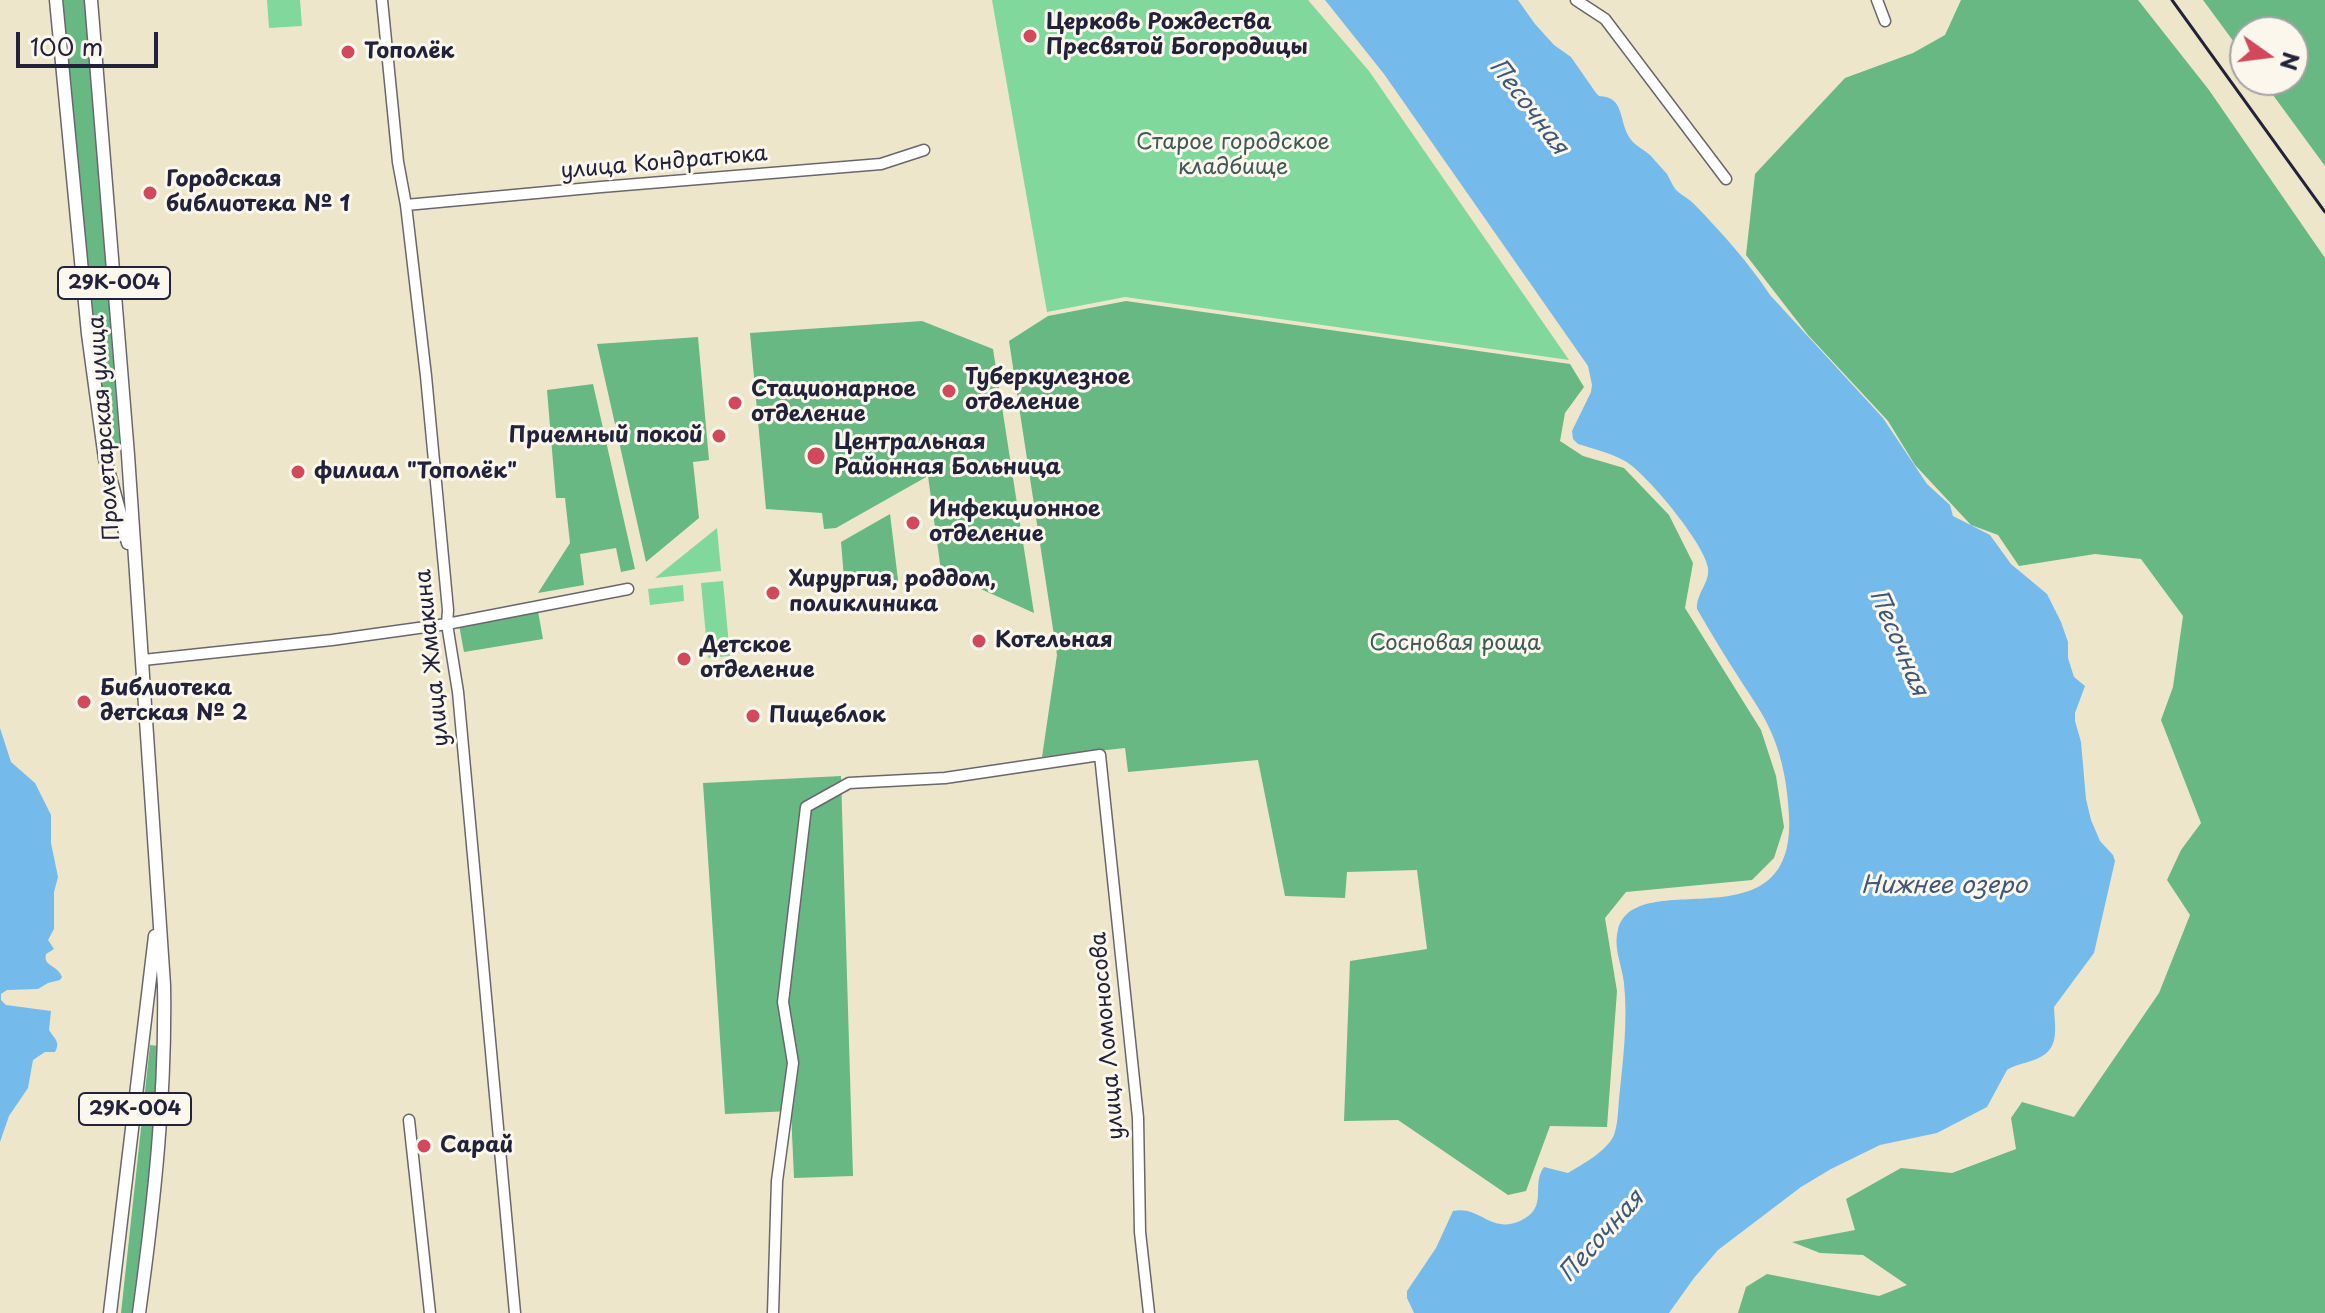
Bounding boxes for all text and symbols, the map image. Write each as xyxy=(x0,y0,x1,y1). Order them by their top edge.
place label: Церковь Рождества Пресвятой Богородицы xyxy=(1046,10,1308,62)
scale bar xyxy=(20,16,162,66)
north arrow xyxy=(2229,16,2309,96)
marker: Церковь Рождества Пресвятой Богородицы xyxy=(1021,27,1039,45)
text: 100 m xyxy=(30,28,103,64)
place label: Тополёк xyxy=(364,39,454,65)
marker: Тополёк xyxy=(339,43,357,61)
text: N xyxy=(2273,49,2309,74)
water label: Песочная xyxy=(1483,53,1573,161)
park label: Старое городское кладбище xyxy=(1136,130,1330,182)
street label: улица Кондратюка xyxy=(560,141,768,185)
place label: Городская библиотека № 1 xyxy=(166,167,350,218)
marker: Городская библиотека № 1 xyxy=(141,184,159,202)
road number: 29К-004 xyxy=(58,267,170,299)
street label: Пролетарская улица xyxy=(84,314,126,542)
place label: Туберкулезное отделение xyxy=(965,365,1130,416)
place label: Стационарное отделение xyxy=(751,377,916,428)
marker: Туберкулезное отделение xyxy=(940,382,958,400)
marker: Стационарное отделение xyxy=(726,394,744,412)
place label: Приемный покой xyxy=(509,423,703,449)
marker: Приемный покой xyxy=(710,427,728,445)
place label: Центральная Районная Больница xyxy=(834,430,1061,482)
marker: Центральная Районная Больница xyxy=(805,445,827,467)
place label: филиал "Тополёк" xyxy=(314,459,517,485)
marker: филиал "Тополёк" xyxy=(289,463,307,481)
place label: Инфекционное отделение xyxy=(929,497,1100,548)
marker: Инфекционное отделение xyxy=(904,514,922,532)
place label: Хирургия, роддом, поликлиника xyxy=(789,567,996,618)
street label: улица Жмакина xyxy=(411,568,455,748)
marker: Хирургия, роддом, поликлиника xyxy=(764,584,782,602)
water label: Песочная xyxy=(1863,585,1933,701)
place label: Котельная xyxy=(995,628,1113,654)
park label: Сосновая роща xyxy=(1369,631,1541,657)
marker: Котельная xyxy=(970,632,988,650)
place label: Детское отделение xyxy=(700,633,815,684)
marker: Детское отделение xyxy=(675,650,693,668)
place label: Библиотека детская № 2 xyxy=(100,676,247,728)
marker: Библиотека детская № 2 xyxy=(75,693,93,711)
place label: Пищеблок xyxy=(769,703,886,729)
marker: Пищеблок xyxy=(744,707,762,725)
water label: Нижнее озеро xyxy=(1861,872,2027,900)
street label: улица Ломоносова xyxy=(1086,931,1130,1141)
road number: 29К-004 xyxy=(79,1093,191,1125)
place label: Сарай xyxy=(440,1133,513,1159)
marker: Сарай xyxy=(415,1137,433,1155)
water label: Песочная xyxy=(1554,1185,1650,1289)

